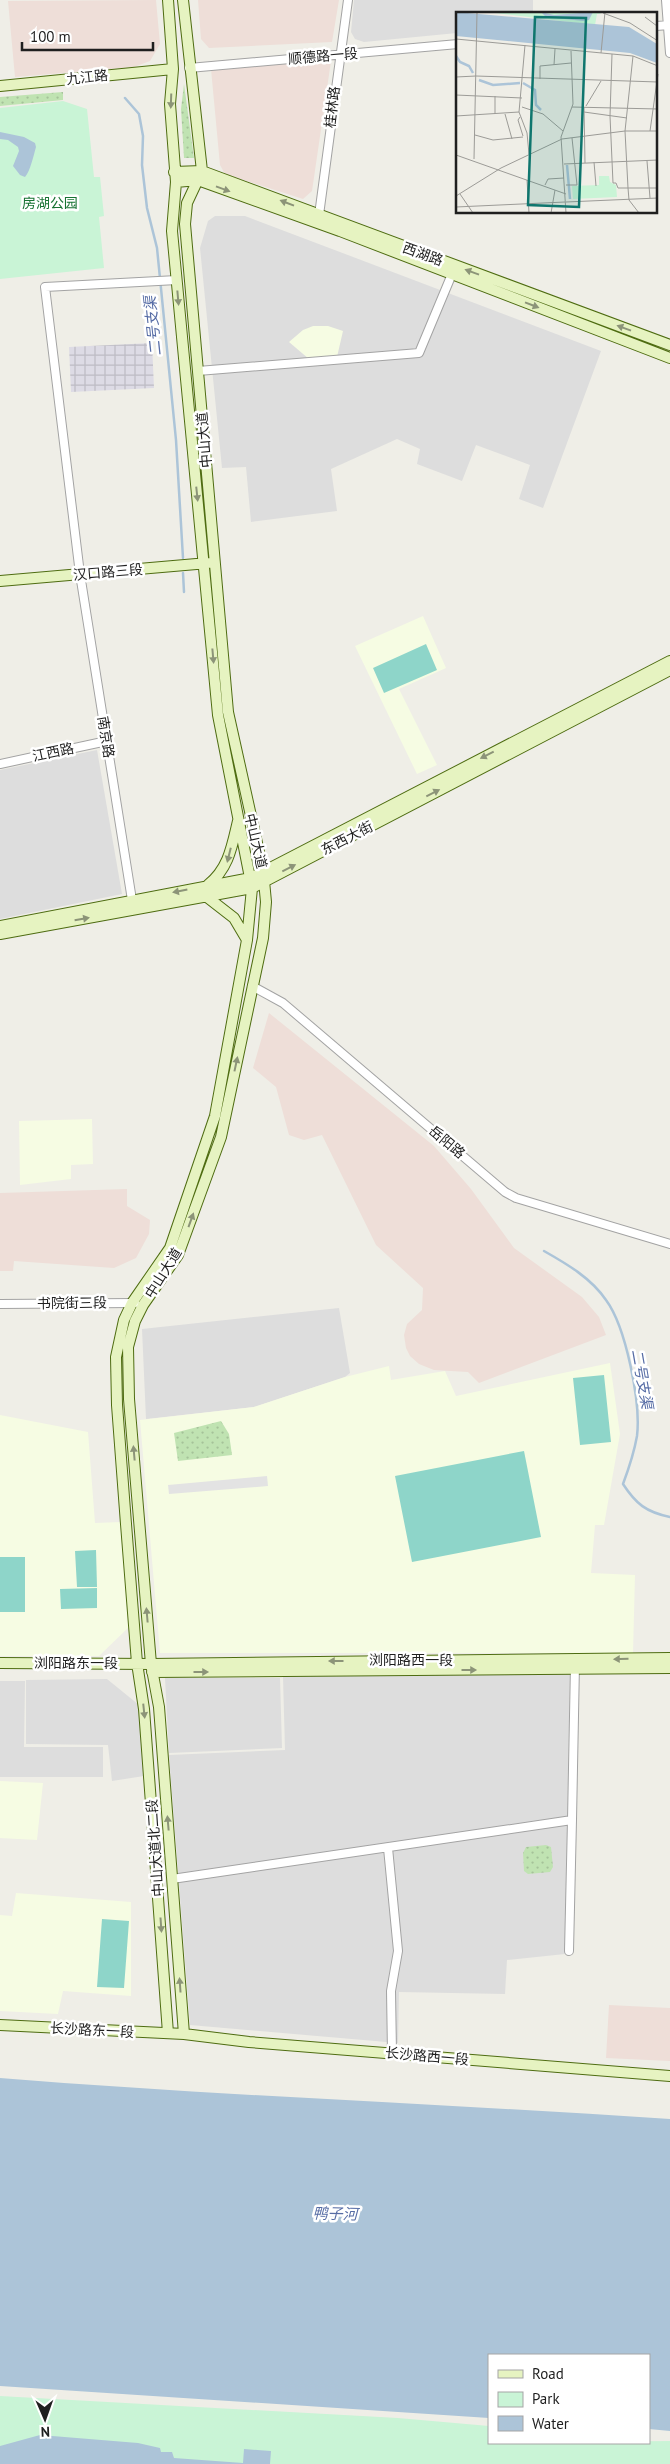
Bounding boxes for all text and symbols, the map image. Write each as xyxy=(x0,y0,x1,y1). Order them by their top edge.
inset map xyxy=(456,12,658,214)
scale bar xyxy=(22,20,154,52)
text: 100 m xyxy=(30,27,71,46)
street label: 顺德路一段 xyxy=(287,44,359,68)
street label: 九江路 xyxy=(65,66,109,88)
street label: 桂林路 xyxy=(321,85,343,129)
one-way arrow xyxy=(166,93,174,109)
one-way arrow xyxy=(215,186,230,193)
park label: 房湖公园 xyxy=(22,194,78,212)
one-way arrow xyxy=(279,199,294,207)
street label: 西湖路 xyxy=(400,238,446,270)
one-way arrow xyxy=(464,268,479,276)
one-way arrow xyxy=(174,290,182,306)
water label: 二号支渠 xyxy=(140,293,165,357)
one-way arrow xyxy=(525,302,540,309)
one-way arrow xyxy=(616,324,631,332)
street label: 中山大道 xyxy=(193,411,215,469)
one-way arrow xyxy=(193,487,201,503)
street label: 汉口路三段 xyxy=(72,560,144,584)
one-way arrow xyxy=(209,648,217,664)
street label: 南京路 xyxy=(94,715,118,759)
street label: 江西路 xyxy=(31,739,75,765)
one-way arrow xyxy=(479,751,494,759)
one-way arrow xyxy=(426,789,441,797)
street label: 中山大道 xyxy=(241,812,271,870)
street label: 东西大街 xyxy=(318,817,376,859)
one-way arrow xyxy=(225,848,233,863)
one-way arrow xyxy=(282,864,296,872)
one-way arrow xyxy=(172,888,188,896)
one-way arrow xyxy=(75,915,91,923)
one-way arrow xyxy=(233,1056,241,1072)
street label: 岳阳路 xyxy=(425,1122,469,1162)
one-way arrow xyxy=(188,1212,195,1227)
street label: 中山大道 xyxy=(141,1244,185,1302)
street label: 书院街三段 xyxy=(37,1293,107,1313)
water label: 二号支渠 xyxy=(628,1348,657,1412)
one-way arrow xyxy=(130,1445,138,1461)
one-way arrow xyxy=(143,1607,151,1623)
street label: 浏阳路西一段 xyxy=(369,1651,453,1669)
street label: 浏阳路东一段 xyxy=(34,1654,118,1672)
one-way arrow xyxy=(613,1655,629,1663)
one-way arrow xyxy=(328,1657,344,1665)
one-way arrow xyxy=(461,1666,477,1674)
one-way arrow xyxy=(193,1667,209,1675)
one-way arrow xyxy=(140,1703,148,1719)
street label: 中山大道北二段 xyxy=(143,1798,167,1898)
one-way arrow xyxy=(163,1815,171,1831)
one-way arrow xyxy=(157,1918,165,1934)
one-way arrow xyxy=(176,1977,184,1993)
street label: 长沙路东一段 xyxy=(50,2019,134,2041)
street label: 长沙路西一段 xyxy=(384,2043,470,2069)
water label: 鸭子河 xyxy=(312,2204,361,2223)
legend xyxy=(488,2354,650,2444)
text: Road xyxy=(532,2364,564,2383)
text: Park xyxy=(532,2389,560,2408)
north arrow xyxy=(20,2394,70,2444)
text: Water xyxy=(532,2414,569,2433)
text: N xyxy=(41,2423,50,2441)

